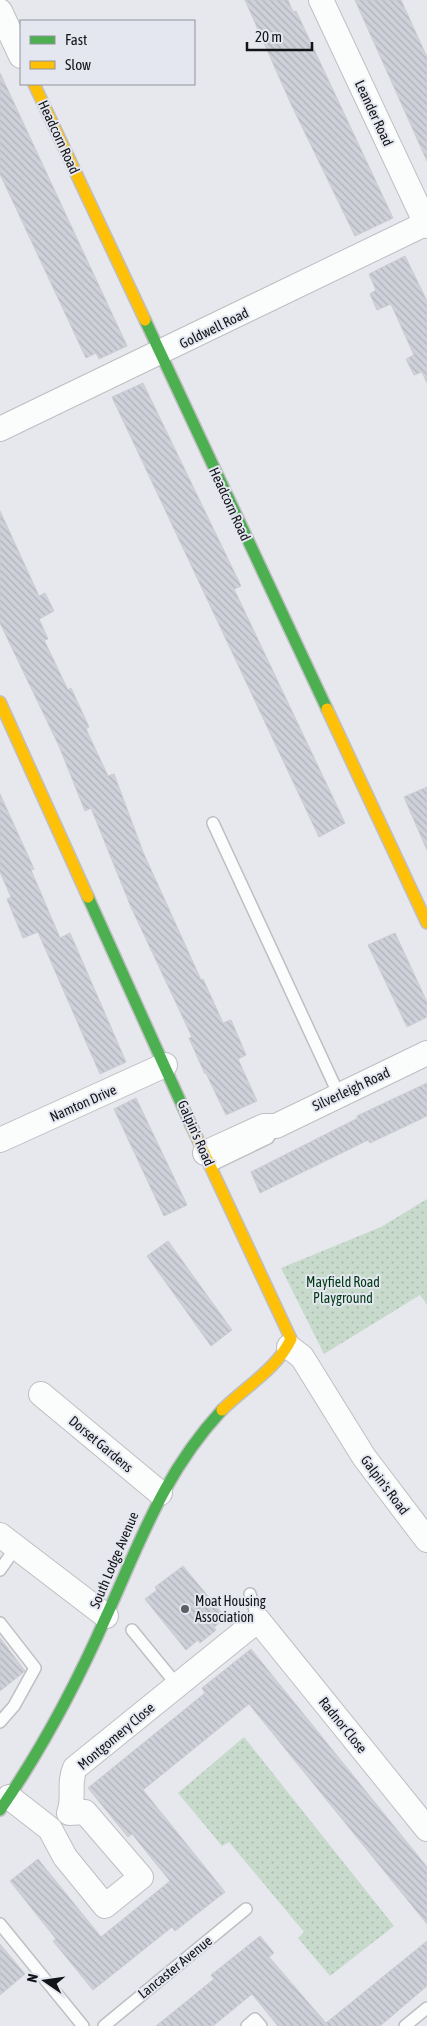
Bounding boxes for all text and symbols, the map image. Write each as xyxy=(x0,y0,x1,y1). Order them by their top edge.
legend xyxy=(20,20,195,85)
scale bar xyxy=(247,20,312,52)
text: 20 m xyxy=(255,28,282,45)
text: Fast xyxy=(65,31,87,48)
text: Slow xyxy=(65,56,91,73)
street label: Leander Road xyxy=(352,78,396,148)
street label: Headcorn Road xyxy=(35,98,83,176)
street label: Goldwell Road xyxy=(177,304,251,352)
street label: Headcorn Road xyxy=(206,465,254,543)
street label: Silverleigh Road xyxy=(310,1064,392,1114)
street label: Namton Drive xyxy=(47,1081,119,1125)
street label: Galpin's Road xyxy=(174,1098,218,1168)
park label: Mayfield Road Playground xyxy=(306,1274,380,1306)
street label: Dorset Gardens xyxy=(66,1413,136,1475)
street label: Galpin's Road xyxy=(358,1452,412,1518)
street label: South Lodge Avenue xyxy=(86,1509,142,1611)
place label: Moat Housing Association xyxy=(195,1593,266,1625)
marker: Moat Housing Association xyxy=(179,1603,191,1615)
street label: Radnor Close xyxy=(316,1694,370,1756)
street label: Montgomery Close xyxy=(74,1699,158,1773)
street label: Lancaster Avenue xyxy=(135,1932,215,2002)
north arrow xyxy=(20,1956,70,2006)
text: N xyxy=(24,1972,41,1984)

